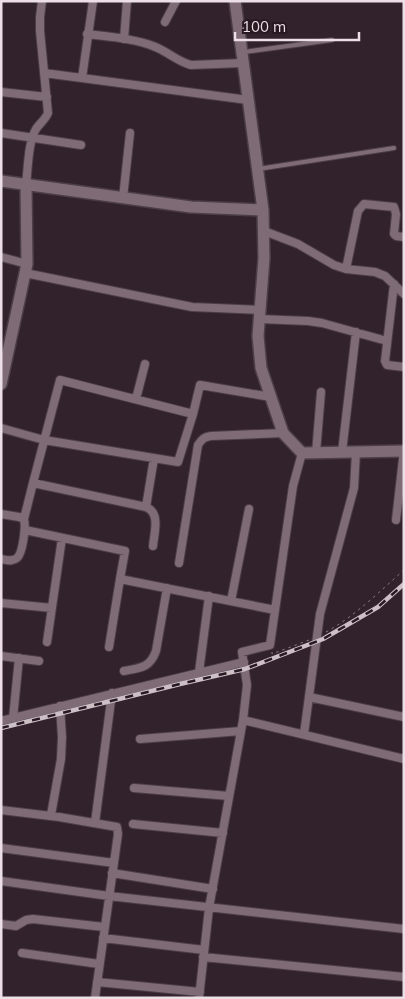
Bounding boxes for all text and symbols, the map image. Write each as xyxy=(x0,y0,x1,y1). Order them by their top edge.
scale bar xyxy=(235,10,359,42)
text: 100 m xyxy=(242,17,286,36)

